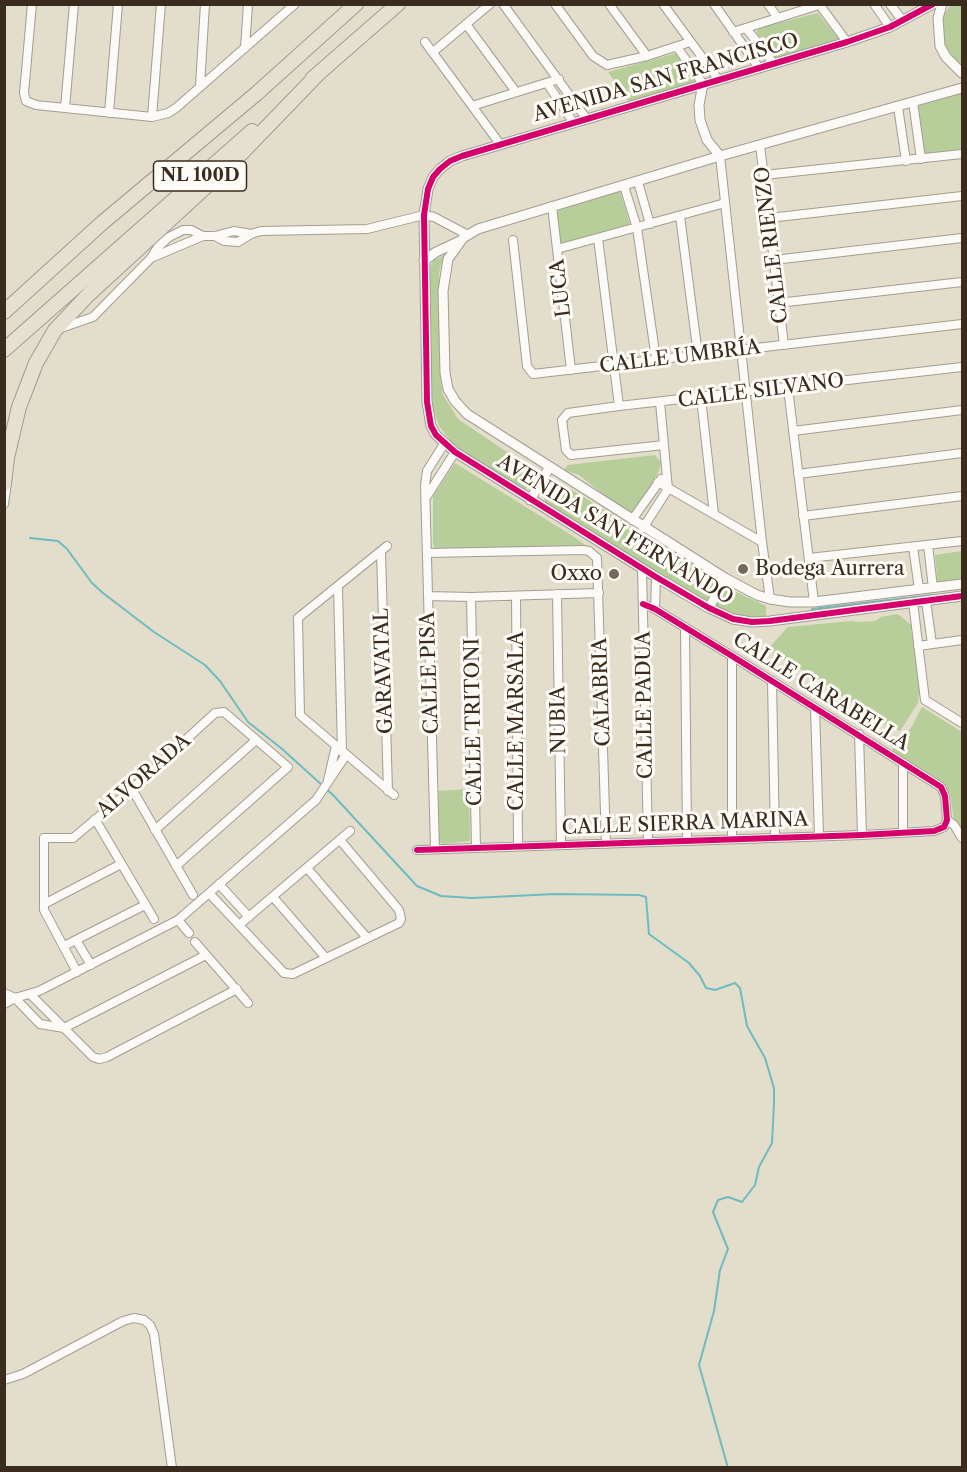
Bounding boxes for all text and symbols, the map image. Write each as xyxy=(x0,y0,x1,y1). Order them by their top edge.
street label: AVENIDA SAN FRANCISCO xyxy=(530,29,802,127)
road number: NL 100D xyxy=(154,161,246,191)
street label: CALLE RIENZO xyxy=(750,165,794,325)
street label: LUCA xyxy=(546,258,576,318)
street label: CALLE UMBRÍA xyxy=(598,335,762,379)
street label: CALLE SILVANO xyxy=(677,369,845,413)
street label: AVENIDA SAN FERNANDO xyxy=(492,450,738,610)
place label: Bodega Aurrera xyxy=(755,557,904,581)
place label: Oxxo xyxy=(550,562,602,586)
marker: Bodega Aurrera xyxy=(736,562,750,576)
marker: Oxxo xyxy=(607,567,621,581)
street label: GARAVATAL xyxy=(370,608,398,734)
street label: CALLE PISA xyxy=(416,611,444,735)
street label: CALLE CARABELLA xyxy=(728,628,914,756)
street label: CALLE MARSALA xyxy=(505,631,529,811)
street label: CALLE PADUA xyxy=(632,631,658,779)
street label: CALABRIA xyxy=(588,637,616,747)
street label: CALLE TRITONI xyxy=(461,638,487,806)
street label: NUBIA xyxy=(546,686,572,754)
street label: ALVORADA xyxy=(92,729,196,823)
street label: CALLE SIERRA MARINA xyxy=(561,808,809,840)

